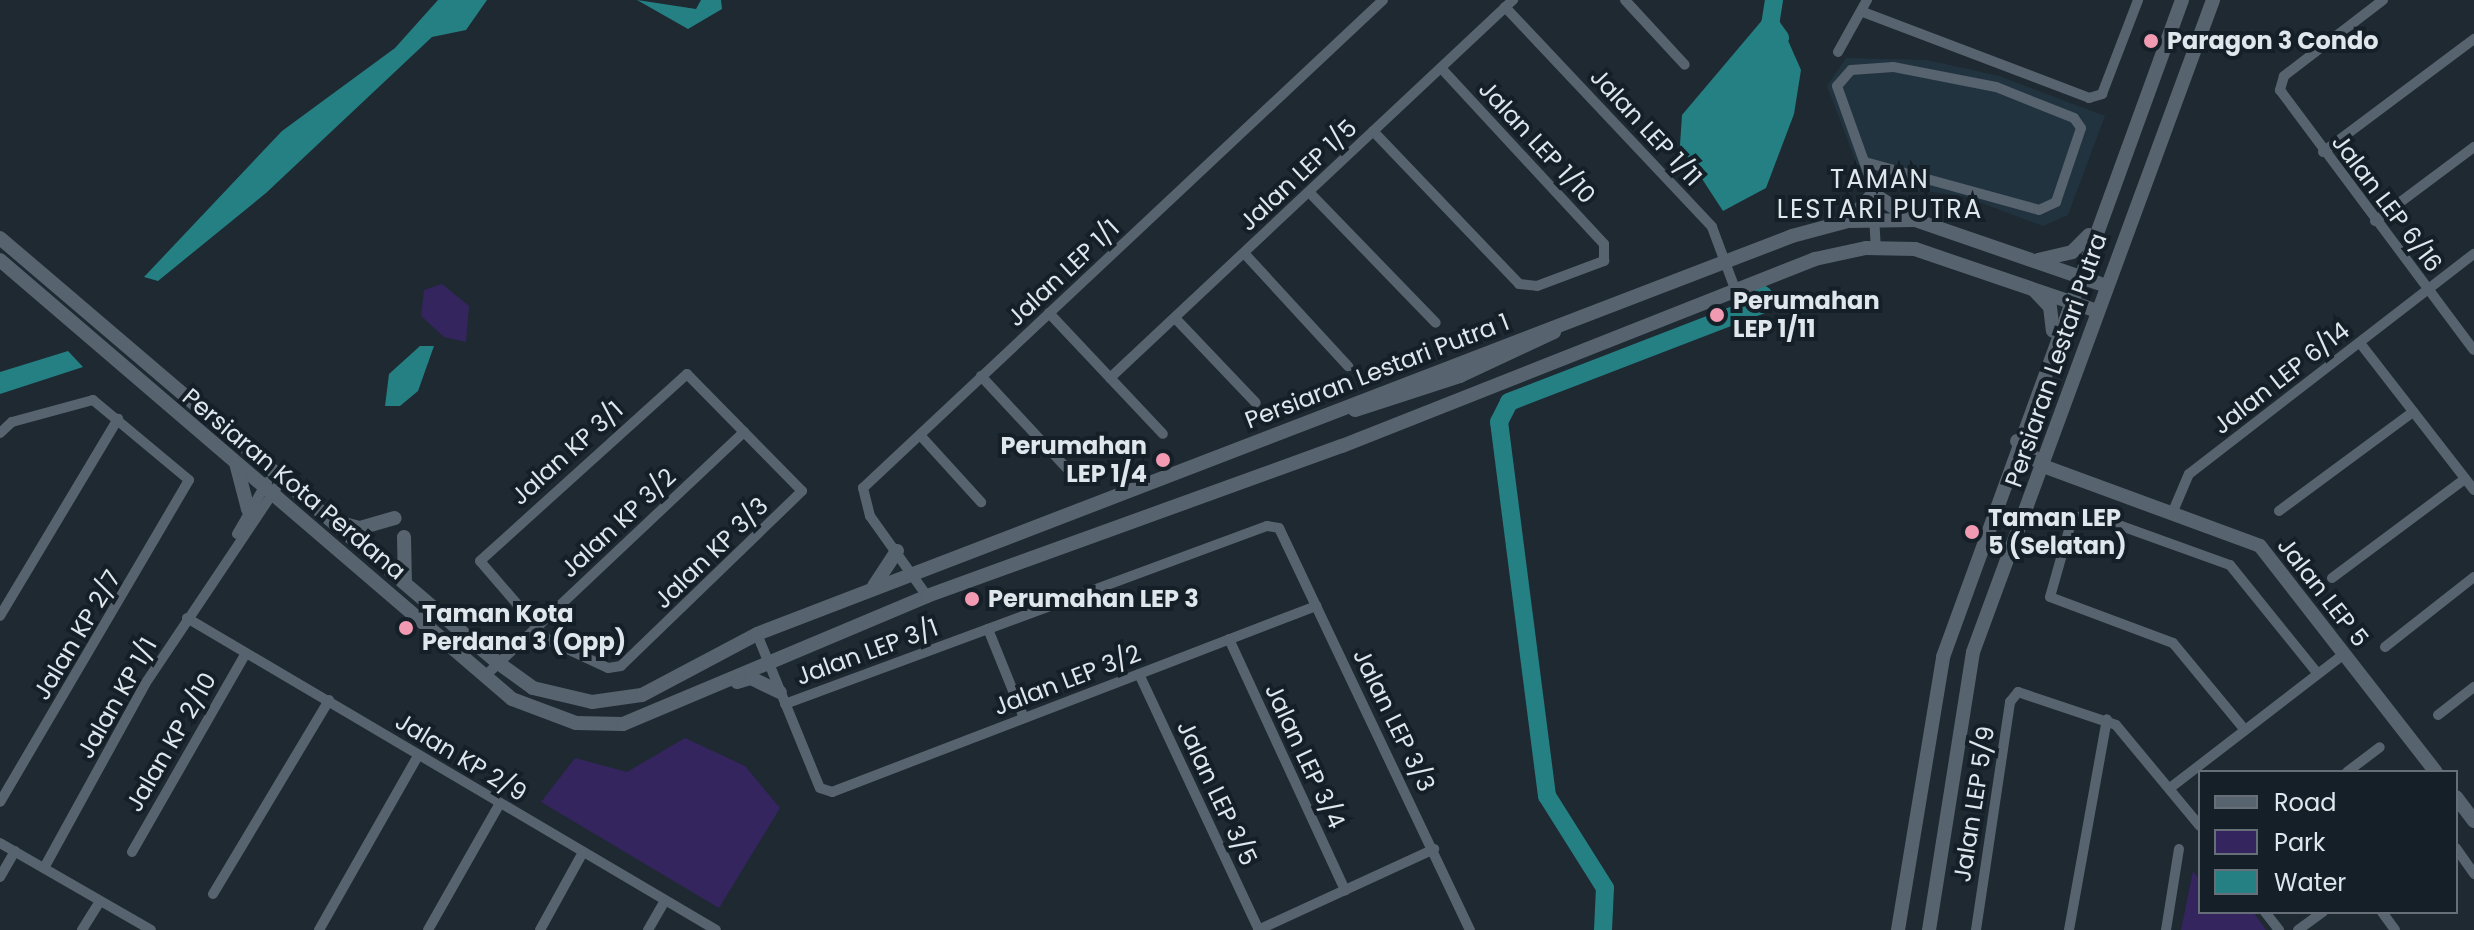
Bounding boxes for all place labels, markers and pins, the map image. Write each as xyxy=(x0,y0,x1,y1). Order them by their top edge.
place label: Paragon 3 Condo xyxy=(2167,27,2379,55)
marker: Paragon 3 Condo xyxy=(2142,32,2160,50)
place label: Perumahan LEP 1/11 xyxy=(1733,287,1880,343)
marker: Perumahan LEP 1/11 xyxy=(1708,306,1726,324)
place label: Perumahan LEP 1/4 xyxy=(1000,432,1147,488)
marker: Perumahan LEP 1/4 xyxy=(1154,451,1172,469)
place label: Taman LEP 5 (Selatan) xyxy=(1988,504,2127,560)
marker: Taman LEP 5 (Selatan) xyxy=(1963,523,1981,541)
place label: Perumahan LEP 3 xyxy=(988,585,1199,613)
marker: Perumahan LEP 3 xyxy=(963,590,981,608)
place label: Taman Kota Perdana 3 (Opp) xyxy=(422,600,626,656)
marker: Taman Kota Perdana 3 (Opp) xyxy=(397,619,415,637)

